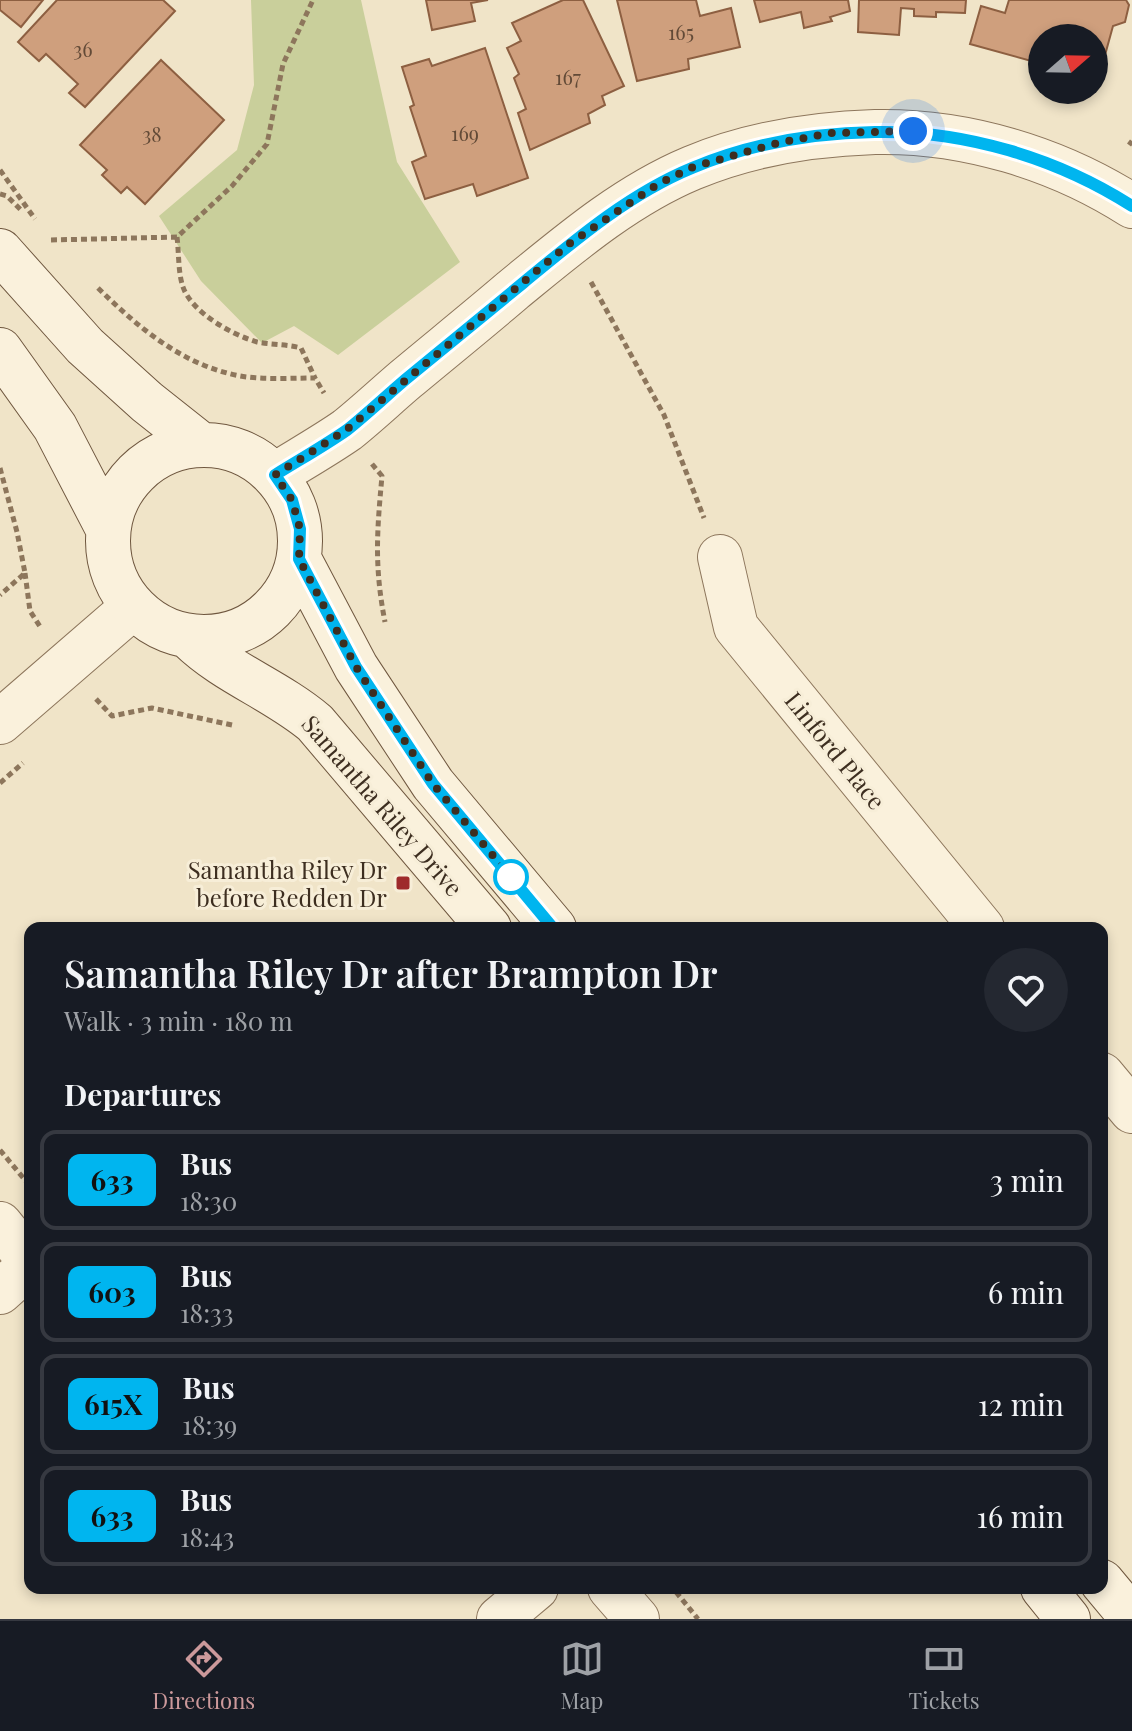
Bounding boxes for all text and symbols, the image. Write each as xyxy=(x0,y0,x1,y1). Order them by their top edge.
house number: 165 xyxy=(668,18,694,45)
north arrow xyxy=(1028,24,1108,104)
map controls xyxy=(1028,24,1108,104)
house number: 36 xyxy=(73,35,93,62)
house number: 167 xyxy=(555,63,581,90)
your location xyxy=(893,111,933,151)
house number: 169 xyxy=(451,119,479,146)
house number: 38 xyxy=(142,120,162,147)
street label: Linford Place xyxy=(779,684,893,816)
street label: Samantha Riley Drive xyxy=(295,708,471,902)
place label: Samantha Riley Dr before Redden Dr xyxy=(188,853,387,913)
unlabelled marker xyxy=(494,860,528,894)
marker: Samantha Riley Dr before Redden Dr xyxy=(394,874,412,892)
text: Samantha Riley Dr after Brampton Dr xyxy=(64,947,718,998)
button: heart xyxy=(984,948,1068,1032)
text: Walk · 3 min · 180 m xyxy=(64,1003,293,1038)
text: Departures xyxy=(64,1074,221,1114)
text: Bus xyxy=(180,1143,232,1183)
text: 3 min xyxy=(990,1160,1064,1200)
text: 633 xyxy=(90,1161,134,1198)
text: 18:30 xyxy=(180,1183,237,1218)
text: Bus xyxy=(180,1255,232,1295)
text: 6 min xyxy=(988,1272,1064,1312)
text: 603 xyxy=(88,1273,136,1310)
text: 18:33 xyxy=(180,1295,234,1330)
text: Bus xyxy=(182,1367,235,1407)
text: 12 min xyxy=(978,1384,1064,1424)
text: 615X xyxy=(84,1385,142,1422)
text: 18:39 xyxy=(182,1407,237,1442)
text: Bus xyxy=(180,1479,232,1519)
text: 16 min xyxy=(977,1496,1064,1536)
text: 633 xyxy=(90,1497,134,1534)
text: 18:43 xyxy=(180,1519,234,1554)
tab: Directions xyxy=(152,1637,255,1715)
tab: Map xyxy=(560,1637,604,1715)
tab: Tickets xyxy=(909,1637,980,1715)

